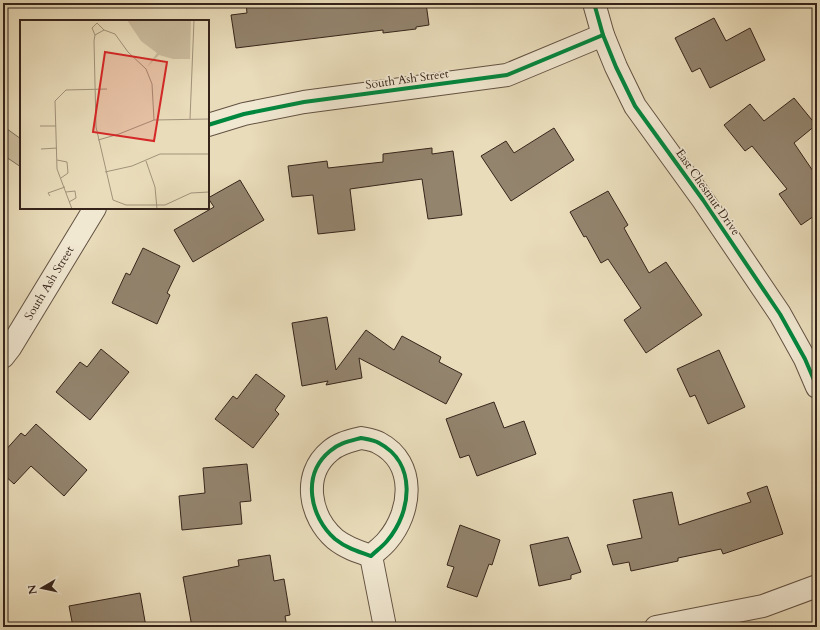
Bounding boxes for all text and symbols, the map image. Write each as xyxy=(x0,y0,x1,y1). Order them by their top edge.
inset map xyxy=(20,20,209,209)
street label: South Ash Street xyxy=(364,65,450,93)
street label: East Chestnut Drive xyxy=(672,146,744,238)
street label: South Ash Street xyxy=(21,243,78,323)
north arrow xyxy=(22,568,62,608)
text: N xyxy=(24,583,41,595)

